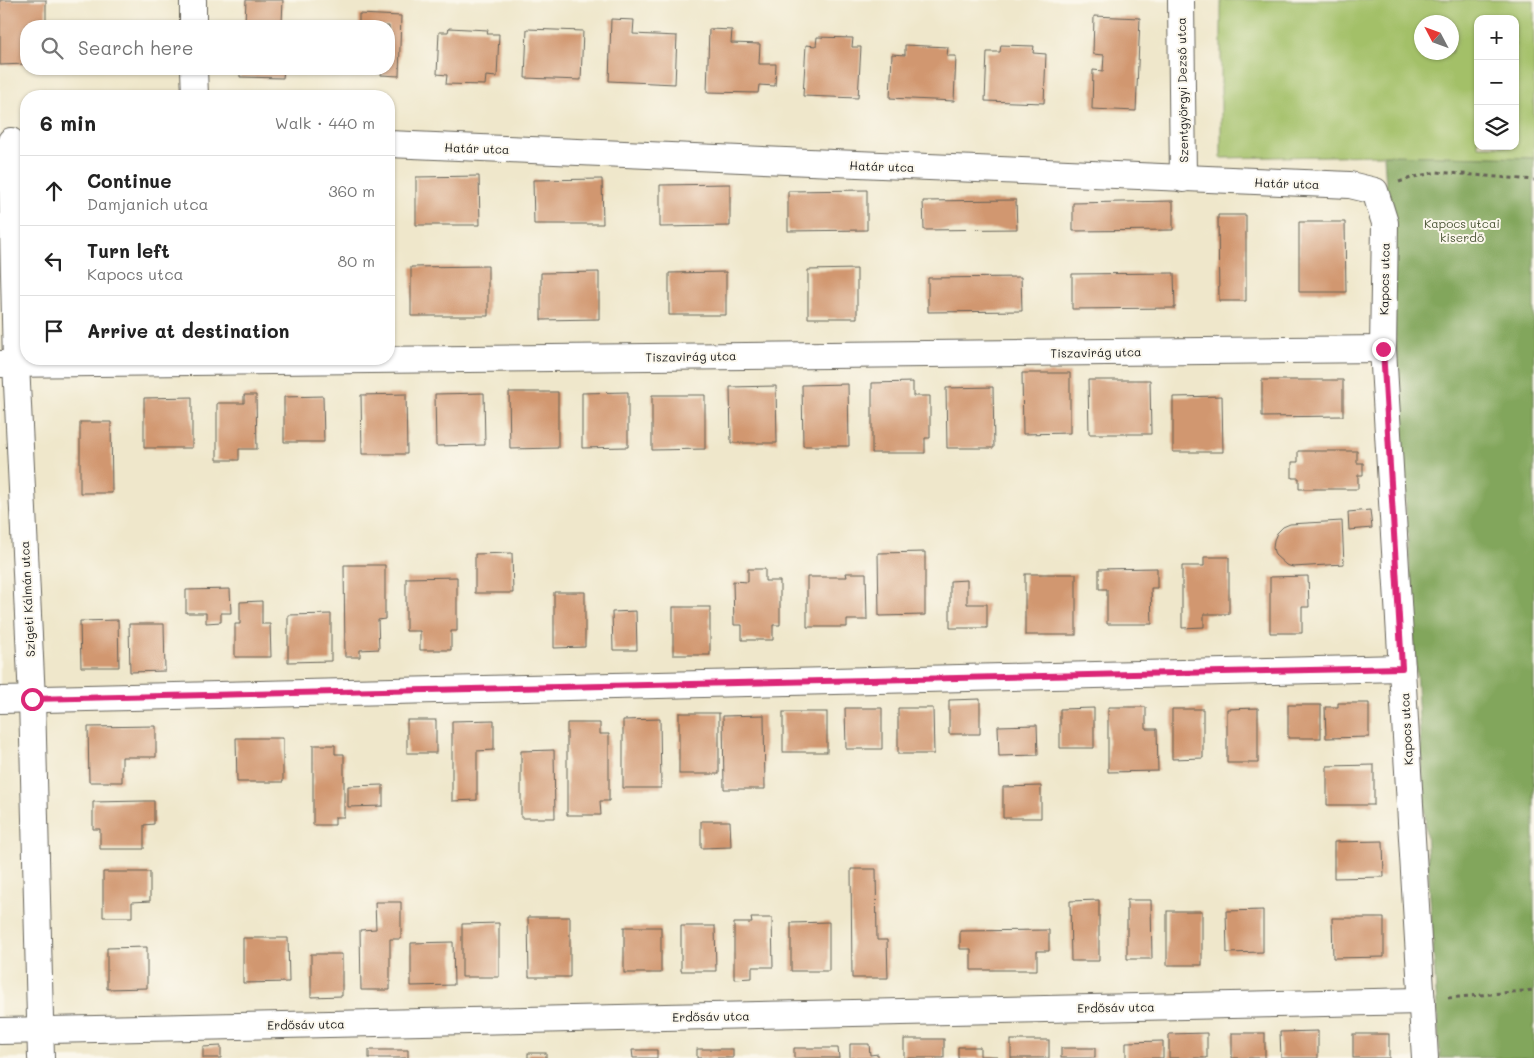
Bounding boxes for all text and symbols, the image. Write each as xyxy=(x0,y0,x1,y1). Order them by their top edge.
north arrow xyxy=(1414,15,1459,60)
map controls xyxy=(1474,15,1519,150)
button: + xyxy=(1474,15,1519,60)
street label: Szentgyörgyi Dezső utca xyxy=(1173,17,1191,163)
search box xyxy=(20,20,395,75)
icon: search xyxy=(38,34,66,62)
text: Search here xyxy=(78,35,194,60)
button: − xyxy=(1474,60,1519,105)
button: layers xyxy=(1474,105,1519,150)
text: 6 min xyxy=(40,109,96,136)
text: Walk · 440 m xyxy=(275,112,375,133)
street label: Határ utca xyxy=(444,139,510,157)
street label: Határ utca xyxy=(849,157,915,175)
text: Continue xyxy=(87,168,172,193)
street label: Határ utca xyxy=(1254,174,1320,192)
icon: ahead xyxy=(40,177,68,205)
text: 360 m xyxy=(328,180,375,201)
text: Damjanich utca xyxy=(87,193,209,214)
park label: Kapocs utcai kiserdő xyxy=(1424,215,1500,245)
text: Turn left xyxy=(87,238,170,263)
street label: Kapocs utca xyxy=(1375,243,1393,315)
icon: left xyxy=(40,247,68,275)
text: 80 m xyxy=(338,250,375,271)
text: Kapocs utca xyxy=(87,263,184,284)
icon: arrive xyxy=(40,317,68,345)
text: Arrive at destination xyxy=(87,318,290,343)
route end xyxy=(1372,338,1395,361)
street label: Tiszavirág utca xyxy=(1050,343,1142,361)
street label: Tiszavirág utca xyxy=(645,347,737,365)
street label: Szigeti Kálmán utca xyxy=(16,541,38,657)
route start xyxy=(21,688,44,711)
street label: Kapocs utca xyxy=(1396,692,1416,766)
street label: Erdősáv utca xyxy=(1077,998,1155,1016)
street label: Erdősáv utca xyxy=(672,1007,750,1025)
street label: Erdősáv utca xyxy=(267,1015,345,1033)

